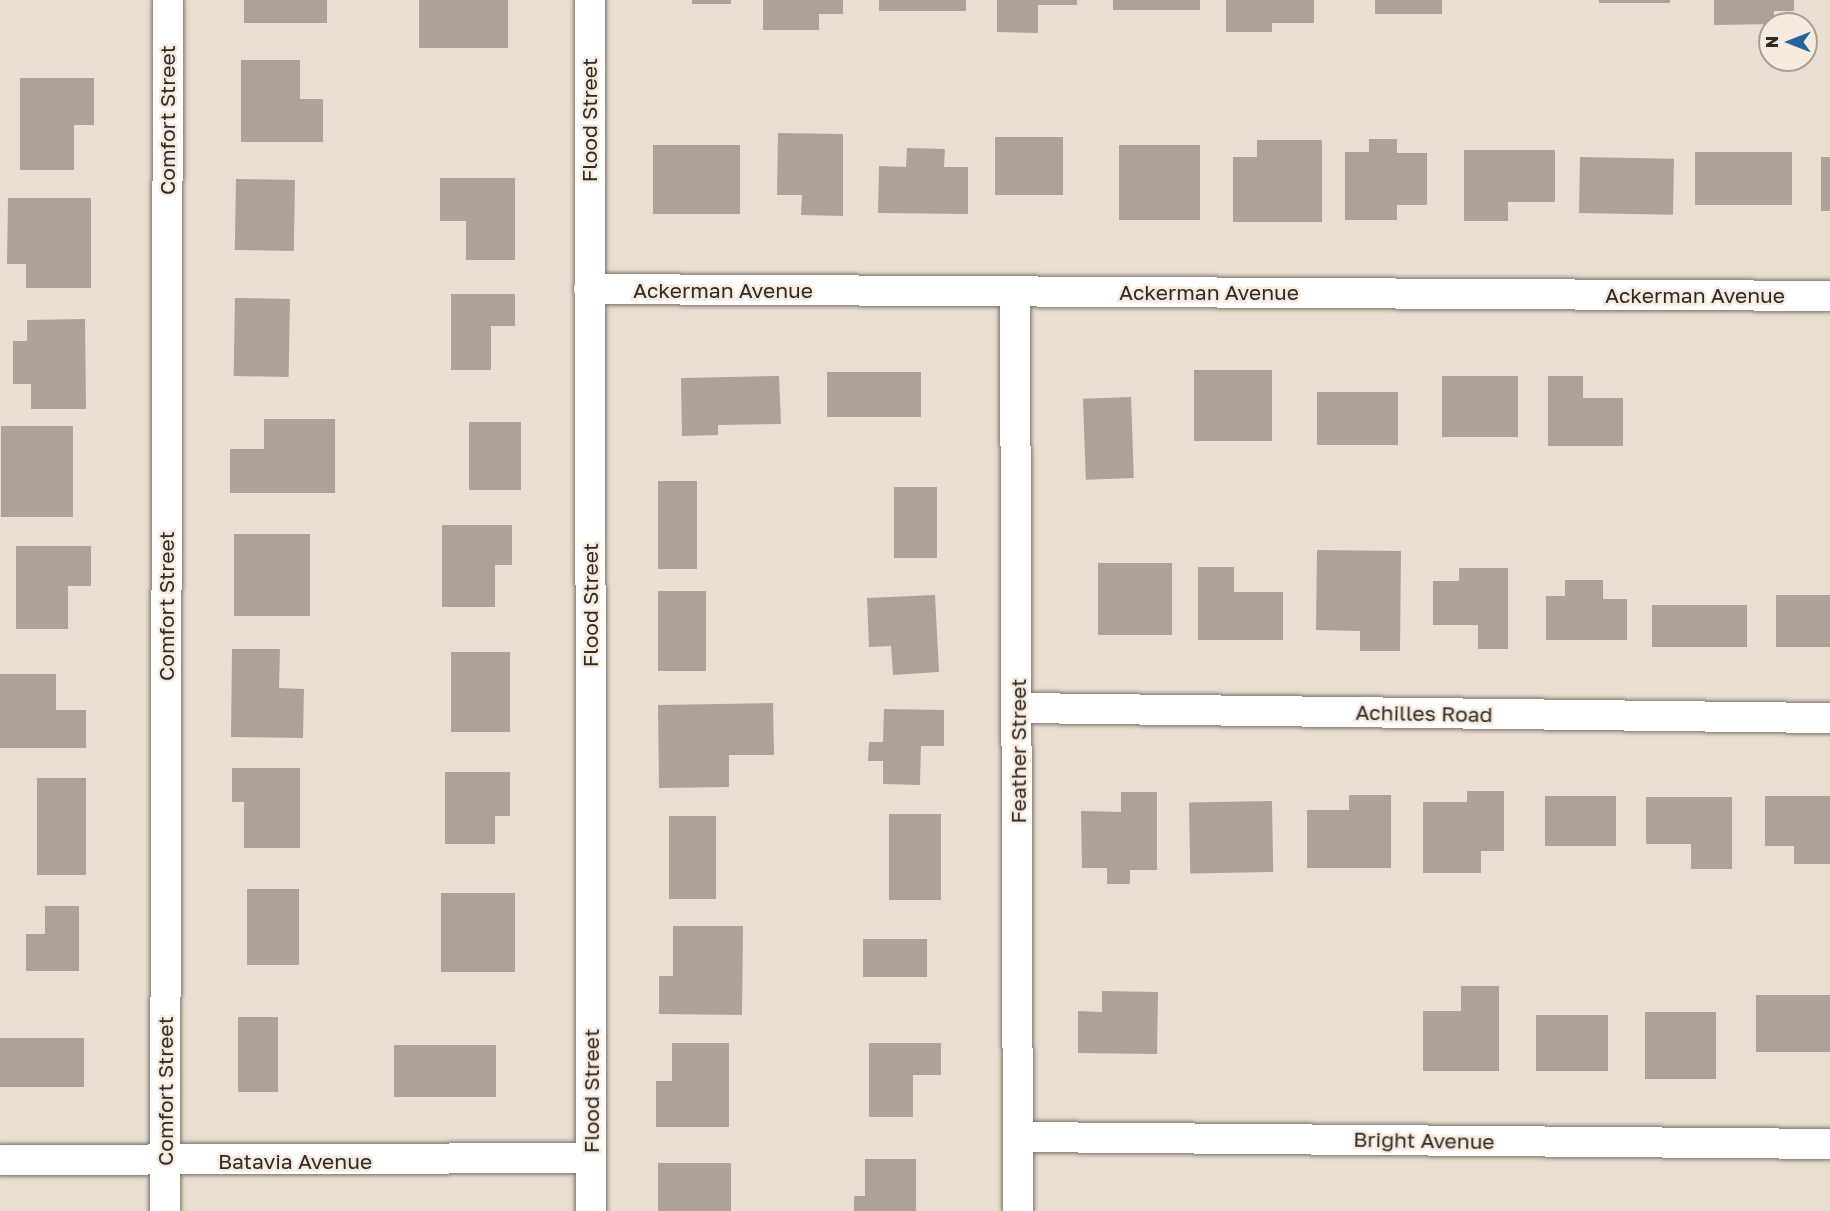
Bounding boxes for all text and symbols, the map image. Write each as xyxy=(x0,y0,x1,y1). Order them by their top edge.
north arrow xyxy=(1758,12,1818,72)
text: N xyxy=(1762,36,1782,48)
street label: Comfort Street xyxy=(154,45,180,195)
street label: Flood Street xyxy=(576,58,602,182)
street label: Ackerman Avenue xyxy=(633,277,813,303)
street label: Ackerman Avenue xyxy=(1119,279,1299,305)
street label: Ackerman Avenue xyxy=(1605,282,1785,308)
street label: Comfort Street xyxy=(153,531,179,681)
street label: Flood Street xyxy=(577,543,603,667)
street label: Feather Street xyxy=(1005,678,1031,824)
street label: Achilles Road xyxy=(1355,699,1493,727)
street label: Comfort Street xyxy=(152,1016,178,1166)
street label: Flood Street xyxy=(578,1029,604,1153)
street label: Bright Avenue xyxy=(1353,1126,1495,1154)
street label: Batavia Avenue xyxy=(218,1148,372,1174)

